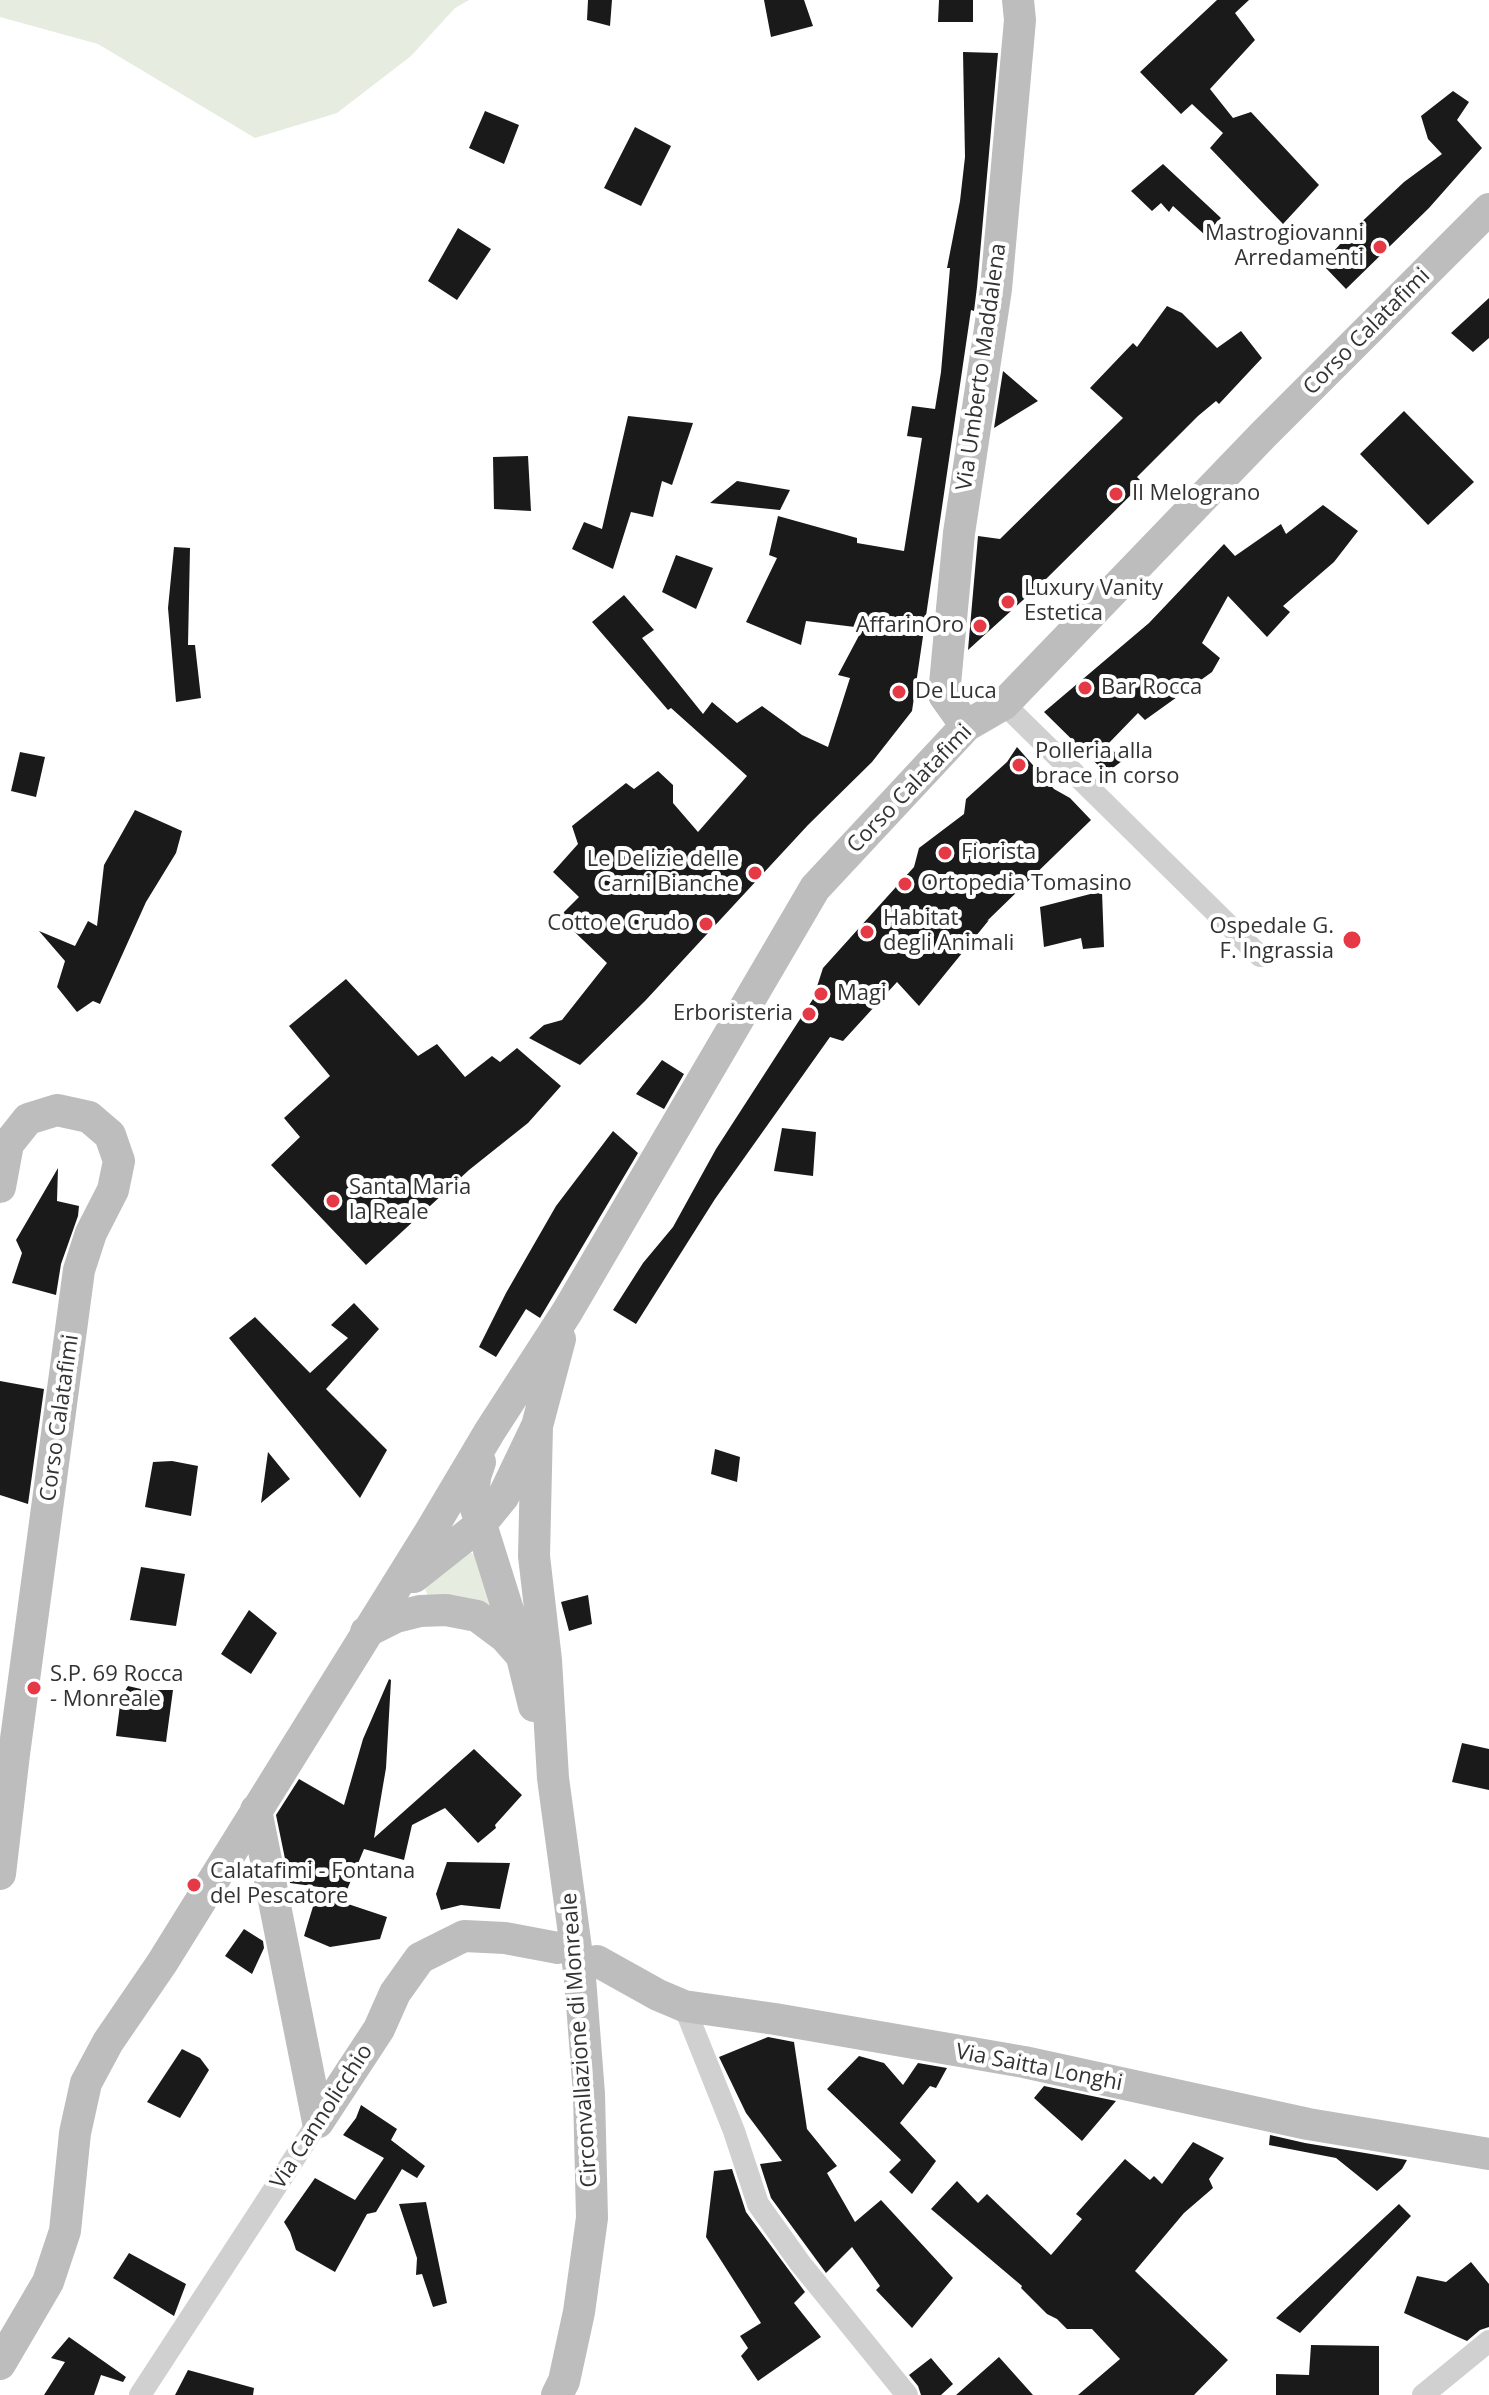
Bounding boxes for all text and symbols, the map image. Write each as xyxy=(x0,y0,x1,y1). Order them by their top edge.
place label: Mastrogiovanni Arredamenti xyxy=(1205,221,1364,272)
marker: Mastrogiovanni Arredamenti xyxy=(1371,238,1389,256)
street label: Via Umberto Maddalena xyxy=(952,242,1012,492)
street label: Corso Calatafimi xyxy=(1298,263,1436,401)
place label: Il Melograno xyxy=(1132,481,1260,507)
marker: Il Melograno xyxy=(1107,485,1125,503)
place label: Luxury Vanity Estetica xyxy=(1024,576,1163,628)
marker: Luxury Vanity Estetica xyxy=(999,593,1017,611)
place label: AffarinOro xyxy=(856,613,964,639)
marker: AffarinOro xyxy=(971,617,989,635)
place label: Bar Rocca xyxy=(1101,675,1202,701)
place label: De Luca xyxy=(915,679,997,705)
marker: Bar Rocca xyxy=(1076,679,1094,697)
marker: De Luca xyxy=(890,683,908,701)
street label: Corso Calatafimi xyxy=(842,719,978,859)
place label: Polleria alla brace in corso xyxy=(1035,739,1180,790)
marker: Polleria alla brace in corso xyxy=(1010,756,1028,774)
place label: Fiorista xyxy=(961,840,1036,866)
marker: Fiorista xyxy=(936,844,954,862)
place label: Le Delizie delle Carni Bianche xyxy=(587,847,739,898)
marker: Le Delizie delle Carni Bianche xyxy=(746,864,764,882)
place label: Ortopedia Tomasino xyxy=(921,871,1132,897)
marker: Ortopedia Tomasino xyxy=(896,875,914,893)
place label: Habitat degli Animali xyxy=(883,906,1014,958)
place label: Cotto e Crudo xyxy=(547,911,690,937)
place label: Ospedale G. F. Ingrassia xyxy=(1210,914,1334,966)
marker: Cotto e Crudo xyxy=(697,915,715,933)
marker: Habitat degli Animali xyxy=(858,923,876,941)
marker: Ospedale G. F. Ingrassia xyxy=(1341,929,1363,951)
place label: Magi xyxy=(837,981,887,1007)
marker: Magi xyxy=(812,985,830,1003)
place label: Erboristeria xyxy=(673,1001,793,1027)
marker: Erboristeria xyxy=(800,1005,818,1023)
place label: Santa Maria la Reale xyxy=(349,1175,471,1226)
marker: Santa Maria la Reale xyxy=(324,1192,342,1210)
street label: Corso Calatafimi xyxy=(35,1333,85,1503)
place label: S.P. 69 Rocca - Monreale xyxy=(50,1662,184,1714)
marker: S.P. 69 Rocca - Monreale xyxy=(25,1679,43,1697)
place label: Calatafimi - Fontana del Pescatore xyxy=(210,1859,415,1910)
marker: Calatafimi - Fontana del Pescatore xyxy=(185,1876,203,1894)
street label: Circonvallazione di Monreale xyxy=(557,1892,603,2188)
street label: Via Saitta Longhi xyxy=(953,2039,1125,2097)
street label: Via Cannolicchio xyxy=(265,2040,379,2194)

